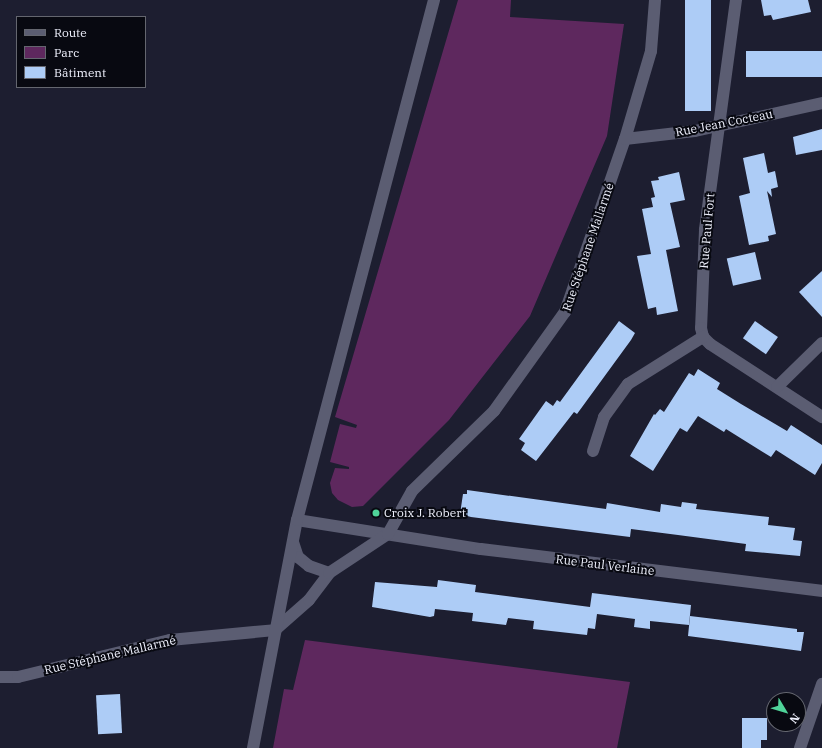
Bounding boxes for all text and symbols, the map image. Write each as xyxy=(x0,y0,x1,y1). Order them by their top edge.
legend xyxy=(16,16,146,88)
text: Route xyxy=(54,25,87,40)
text: Parc xyxy=(54,45,79,60)
text: Bâtiment xyxy=(54,65,106,80)
street label: Rue Jean Cocteau xyxy=(674,106,774,140)
street label: Rue Stéphane Mallarmé xyxy=(559,181,617,313)
street label: Rue Paul Fort xyxy=(697,193,717,269)
place label: Croix J. Robert xyxy=(384,506,466,520)
marker: Croix J. Robert xyxy=(371,508,381,518)
street label: Rue Paul Verlaine xyxy=(555,552,655,578)
street label: Rue Stéphane Mallarmé xyxy=(43,633,177,677)
north arrow xyxy=(766,692,806,732)
text: N xyxy=(786,711,803,727)

